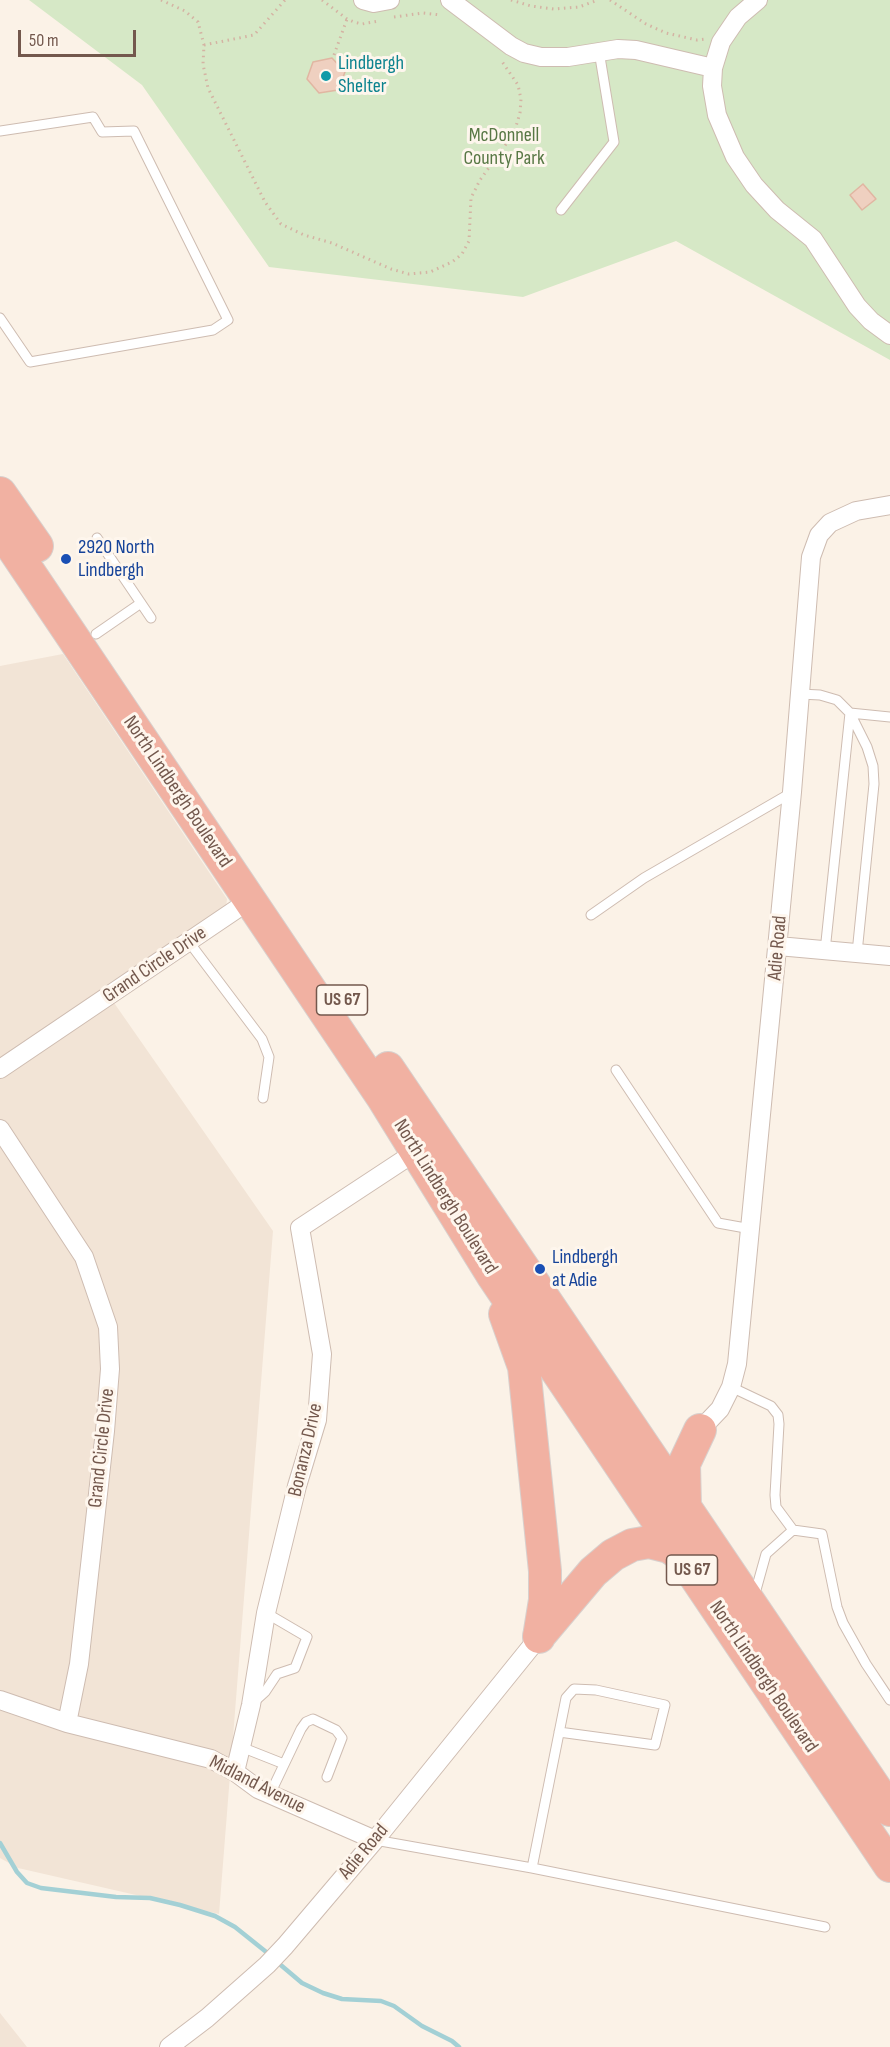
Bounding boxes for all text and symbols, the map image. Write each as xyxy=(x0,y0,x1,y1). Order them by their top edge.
scale bar xyxy=(21,18,140,56)
text: 50 m xyxy=(29,30,59,51)
place label: Lindbergh Shelter xyxy=(338,52,404,99)
marker: Lindbergh Shelter xyxy=(319,69,333,83)
park label: McDonnell County Park xyxy=(463,124,545,171)
place label: 2920 North Lindbergh xyxy=(78,536,155,583)
marker: 2920 North Lindbergh xyxy=(59,552,73,566)
street label: North Lindbergh Boulevard xyxy=(117,712,237,872)
street label: Adie Road xyxy=(763,915,793,981)
street label: Grand Circle Drive xyxy=(99,922,211,1008)
road number: US 67 xyxy=(316,985,368,1015)
street label: North Lindbergh Boulevard xyxy=(388,1115,502,1279)
place label: Lindbergh at Adie xyxy=(552,1246,618,1293)
marker: Lindbergh at Adie xyxy=(533,1262,547,1276)
street label: Grand Circle Drive xyxy=(84,1387,120,1509)
street label: Bonanza Drive xyxy=(284,1401,328,1499)
road number: US 67 xyxy=(666,1555,718,1585)
street label: North Lindbergh Boulevard xyxy=(703,1597,823,1757)
street label: Midland Avenue xyxy=(205,1751,309,1819)
street label: Adie Road xyxy=(334,1819,394,1885)

